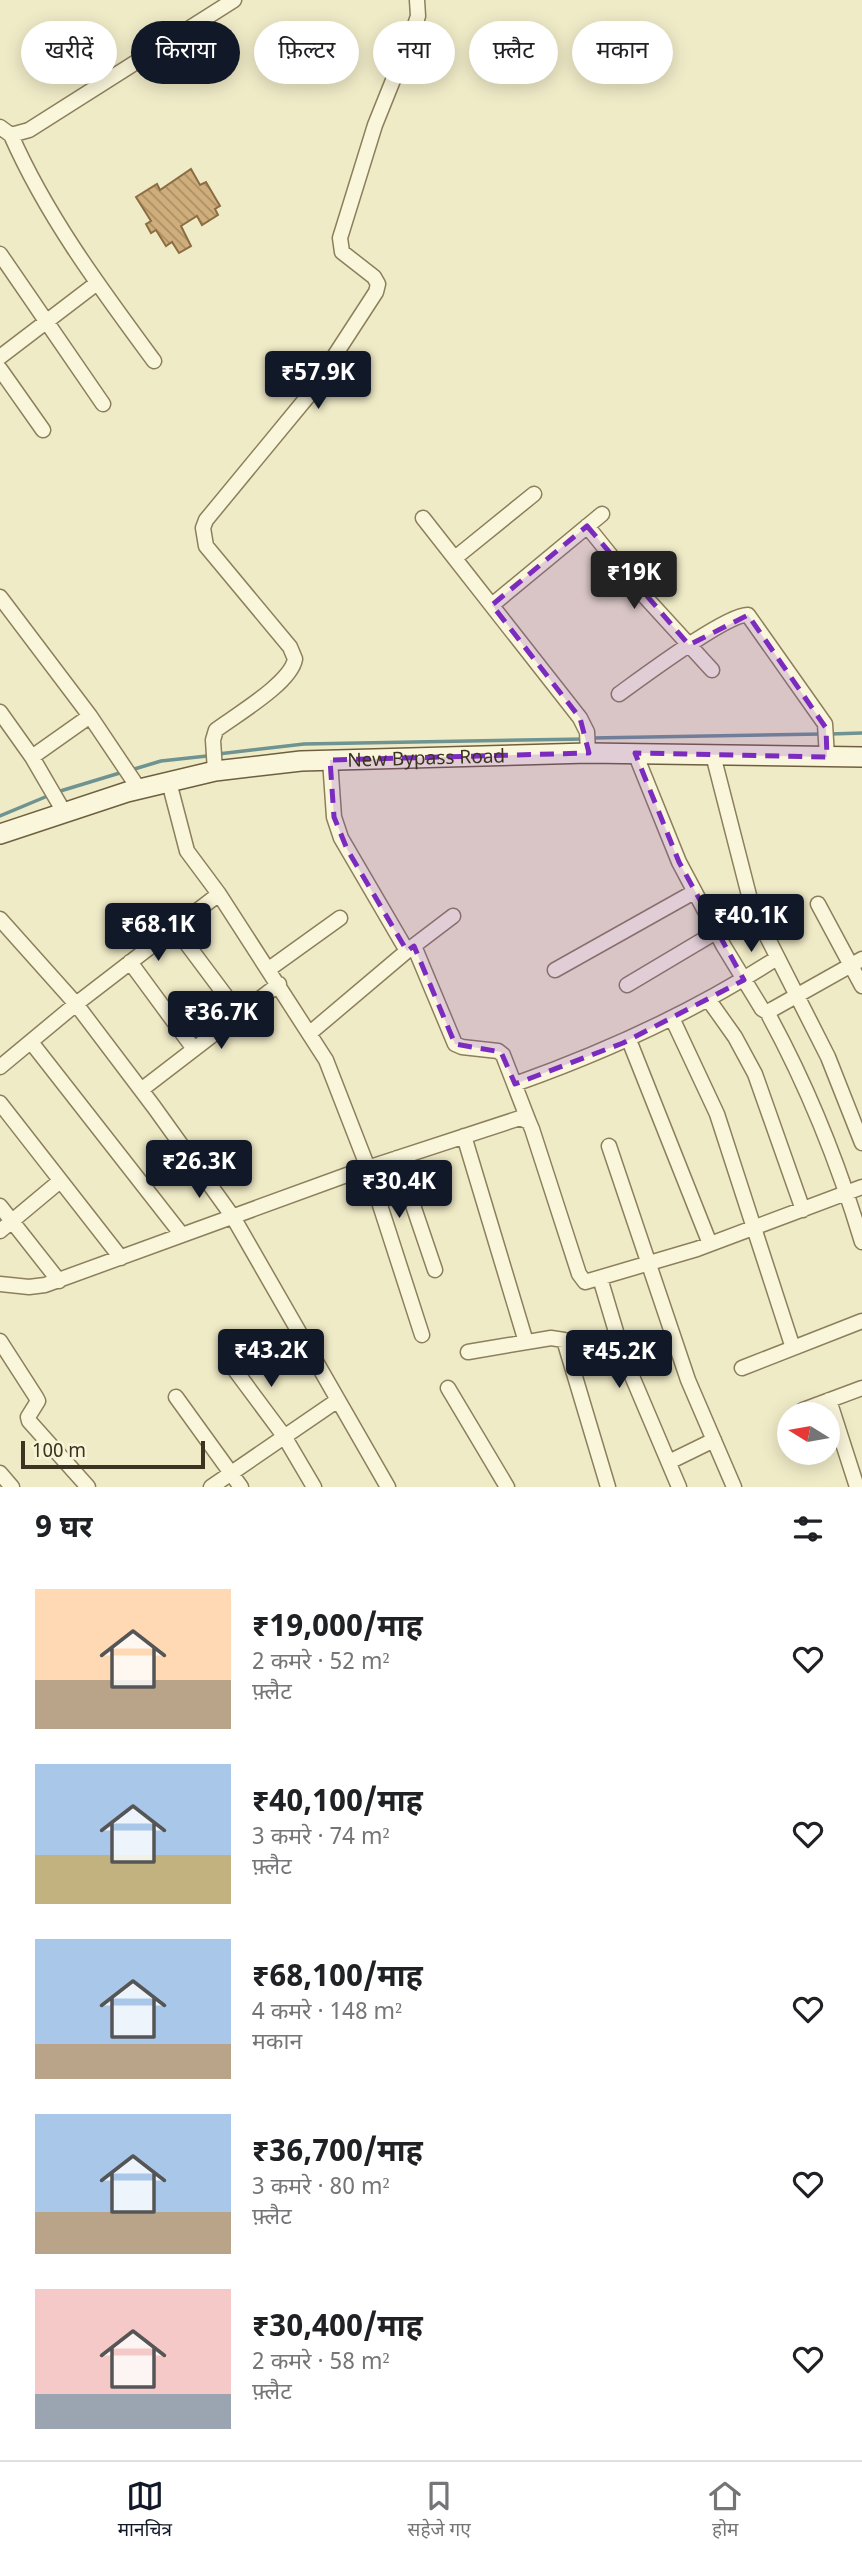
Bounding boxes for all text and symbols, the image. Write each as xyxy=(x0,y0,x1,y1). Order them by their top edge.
chip: खरीदें xyxy=(21,21,117,84)
chip: किराया xyxy=(131,21,240,84)
chip: फ़िल्टर xyxy=(254,21,359,84)
chip: नया xyxy=(373,21,455,84)
chip: फ़्लैट xyxy=(469,21,558,84)
chip: मकान xyxy=(572,21,673,84)
pin: ₹57.9K xyxy=(261,352,375,411)
text: ₹57.9K xyxy=(281,359,355,389)
pin: ₹19K xyxy=(593,552,675,611)
text: ₹19K xyxy=(607,559,661,589)
street label: New Bypass Road xyxy=(347,745,506,775)
pin: ₹40.1K xyxy=(694,894,808,954)
text: ₹40.1K xyxy=(714,902,788,932)
pin: ₹68.1K xyxy=(101,904,215,963)
text: ₹68.1K xyxy=(121,911,195,941)
pin: ₹36.7K xyxy=(164,992,278,1051)
text: ₹36.7K xyxy=(184,999,258,1029)
pin: ₹26.3K xyxy=(142,1140,256,1200)
text: ₹26.3K xyxy=(162,1148,236,1178)
pin: ₹30.4K xyxy=(342,1160,456,1220)
text: ₹30.4K xyxy=(362,1168,436,1198)
pin: ₹43.2K xyxy=(214,1330,328,1389)
pin: ₹45.2K xyxy=(562,1330,676,1390)
text: ₹43.2K xyxy=(234,1337,308,1367)
text: ₹45.2K xyxy=(582,1338,656,1368)
north arrow xyxy=(777,1402,840,1465)
map controls xyxy=(777,1402,840,1465)
scale bar xyxy=(21,1438,205,1470)
text: 100 m xyxy=(32,1440,86,1465)
text: 9 घर xyxy=(35,1510,92,1549)
icon: filters xyxy=(789,1510,827,1548)
text: ₹19,000/माह xyxy=(252,1609,423,1648)
icon: home xyxy=(91,1617,175,1701)
icon: heart xyxy=(789,1640,827,1678)
text: 2 कमरे · 52 m² xyxy=(252,1648,389,1678)
text: फ़्लैट xyxy=(252,1678,292,1708)
text: ₹40,100/माह xyxy=(252,1784,423,1823)
icon: home xyxy=(91,1792,175,1876)
icon: heart xyxy=(789,1815,827,1853)
text: 3 कमरे · 74 m² xyxy=(252,1823,389,1853)
text: फ़्लैट xyxy=(252,1853,292,1883)
text: ₹68,100/माह xyxy=(252,1959,423,1998)
icon: home xyxy=(91,1967,175,2051)
icon: heart xyxy=(789,1990,827,2028)
text: 4 कमरे · 148 m² xyxy=(252,1998,402,2028)
text: मकान xyxy=(252,2028,302,2058)
text: ₹36,700/माह xyxy=(252,2134,423,2173)
icon: home xyxy=(91,2142,175,2226)
icon: heart xyxy=(789,2165,827,2203)
text: 3 कमरे · 80 m² xyxy=(252,2173,389,2203)
text: फ़्लैट xyxy=(252,2203,292,2233)
text: ₹30,400/माह xyxy=(252,2309,423,2348)
icon: home xyxy=(91,2317,175,2401)
icon: heart xyxy=(789,2340,827,2378)
text: 2 कमरे · 58 m² xyxy=(252,2348,389,2378)
text: फ़्लैट xyxy=(252,2378,292,2408)
tab: मानचित्र xyxy=(118,2477,172,2544)
tab: सहेजे गए xyxy=(408,2477,471,2544)
tab: होम xyxy=(706,2477,744,2544)

